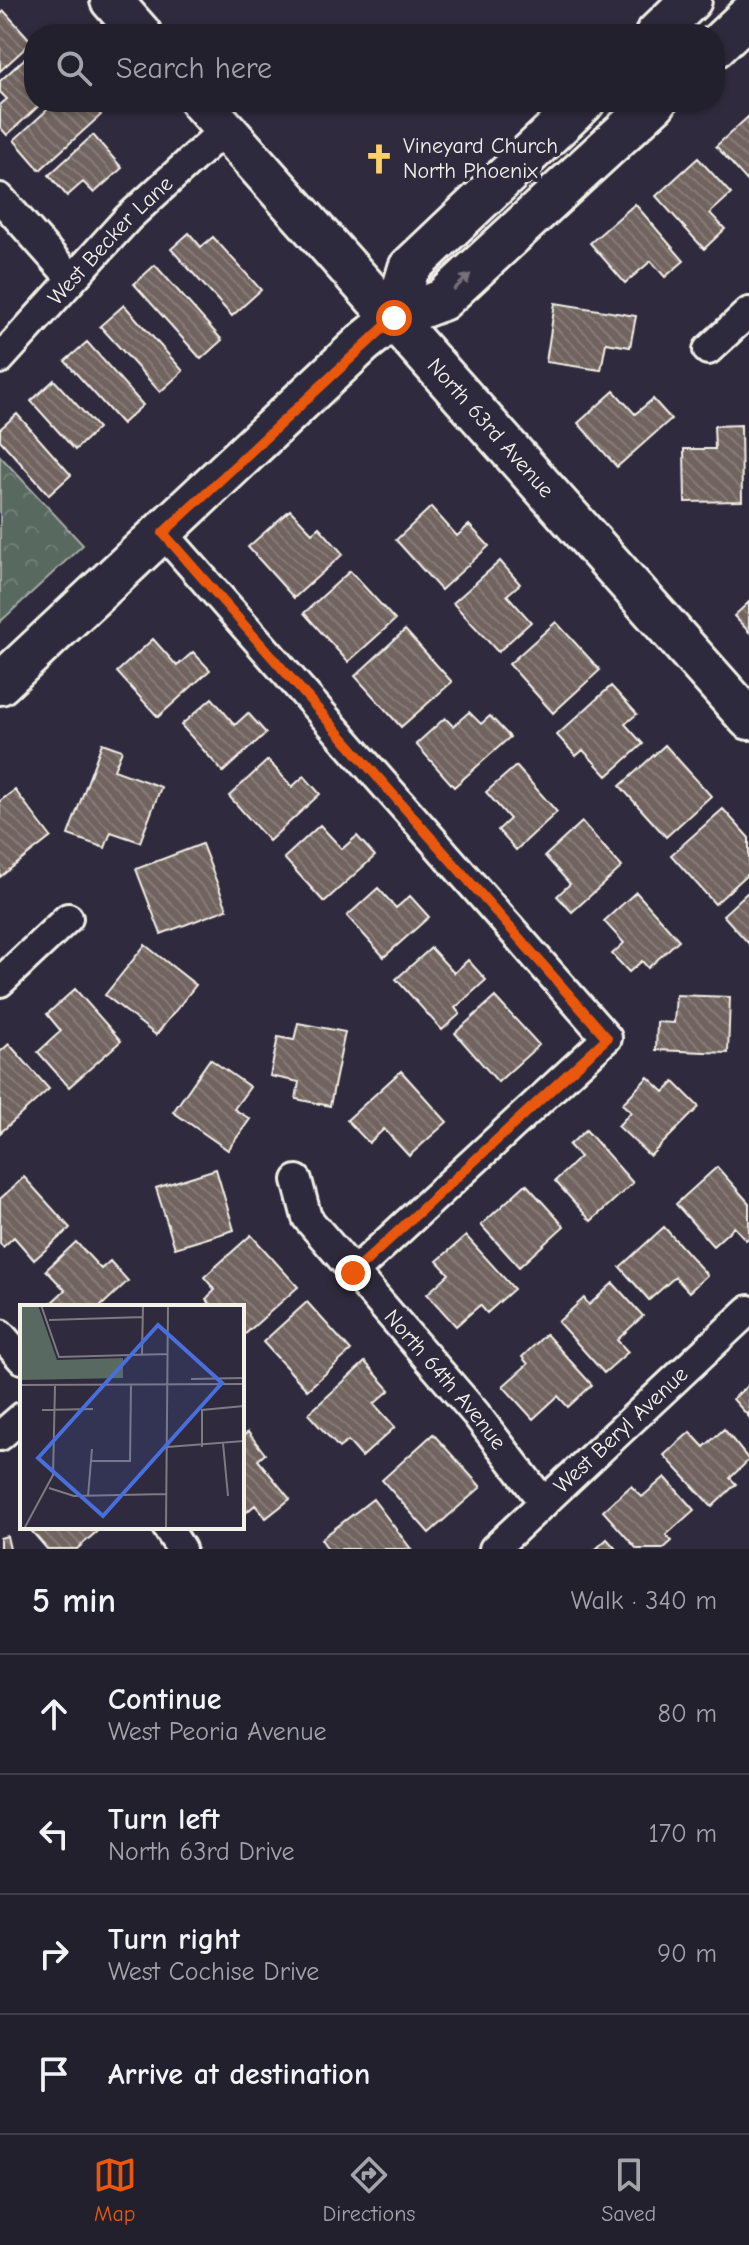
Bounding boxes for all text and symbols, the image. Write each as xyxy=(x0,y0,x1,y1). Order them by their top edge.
search box xyxy=(24,24,725,112)
icon: search xyxy=(52,46,96,90)
text: Search here xyxy=(116,51,272,86)
place label: Vineyard Church North Phoenix xyxy=(403,133,558,184)
church icon: Vineyard Church North Phoenix xyxy=(362,142,396,176)
street label: West Becker Lane xyxy=(42,170,178,310)
one-way arrow xyxy=(452,273,471,291)
route start xyxy=(376,300,412,336)
street label: North 63rd Avenue xyxy=(422,353,559,503)
route end xyxy=(335,1255,371,1291)
street label: North 64th Avenue xyxy=(379,1304,512,1455)
inset map xyxy=(20,1305,244,1529)
street label: West Beryl Avenue xyxy=(549,1361,693,1499)
text: 5 min xyxy=(32,1581,116,1621)
text: Walk · 340 m xyxy=(571,1586,717,1616)
text: Continue xyxy=(108,1682,222,1717)
icon: ahead xyxy=(32,1692,76,1736)
text: 80 m xyxy=(658,1699,717,1729)
text: West Peoria Avenue xyxy=(108,1717,326,1747)
text: Turn left xyxy=(108,1802,220,1837)
icon: left xyxy=(32,1812,76,1856)
text: 170 m xyxy=(648,1819,717,1849)
text: North 63rd Drive xyxy=(108,1837,294,1867)
text: Turn right xyxy=(108,1922,240,1957)
icon: right xyxy=(32,1932,76,1976)
text: 90 m xyxy=(657,1939,717,1969)
text: West Cochise Drive xyxy=(108,1957,319,1987)
icon: arrive xyxy=(32,2052,76,2096)
text: Arrive at destination xyxy=(108,2057,370,2092)
tab: Map xyxy=(93,2153,137,2227)
tab: Directions xyxy=(323,2153,416,2227)
tab: Saved xyxy=(601,2153,656,2227)

